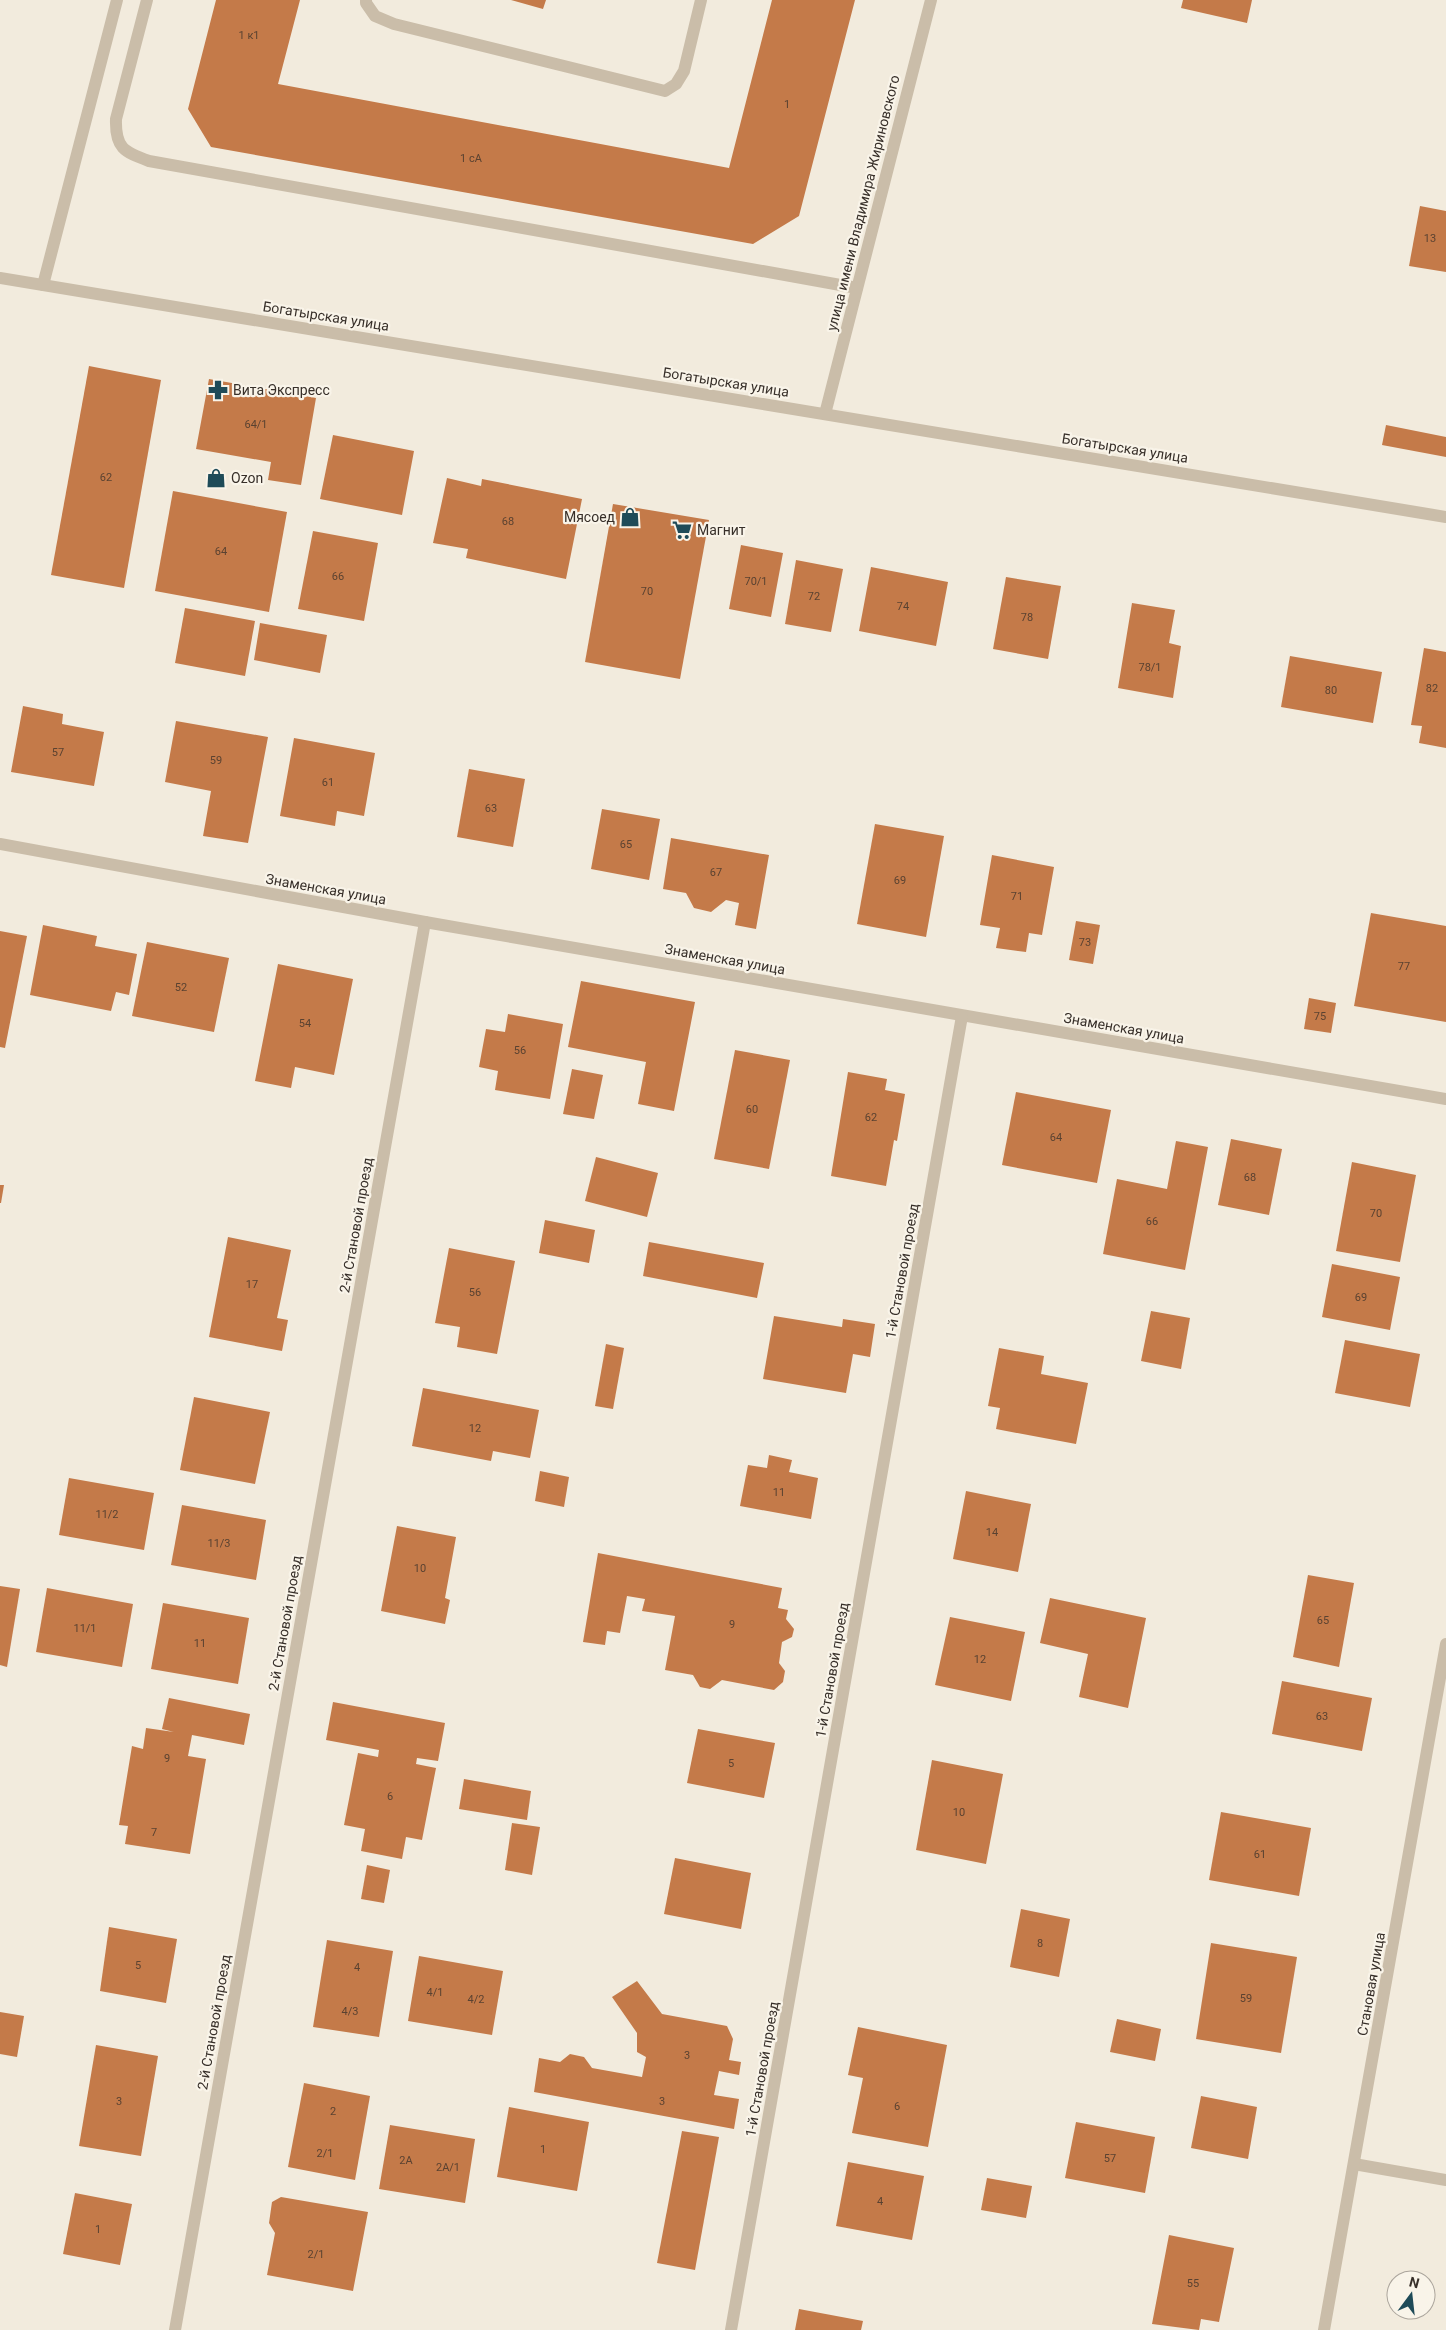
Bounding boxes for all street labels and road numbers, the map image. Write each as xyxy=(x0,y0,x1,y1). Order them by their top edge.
street label: улица имени Владимира Жириновского xyxy=(823,73,903,333)
street label: Богатырская улица xyxy=(262,298,390,334)
street label: Богатырская улица xyxy=(662,364,790,400)
street label: Богатырская улица xyxy=(1061,430,1189,466)
street label: Знаменская улица xyxy=(265,871,387,907)
street label: Знаменская улица xyxy=(664,941,786,977)
street label: Знаменская улица xyxy=(1063,1010,1185,1046)
street label: 2-й Становой проезд xyxy=(336,1156,376,1294)
street label: 1-й Становой проезд xyxy=(882,1202,922,1340)
street label: 2-й Становой проезд xyxy=(265,1554,305,1692)
street label: 1-й Становой проезд xyxy=(812,1601,852,1739)
street label: Становая улица xyxy=(1354,1931,1388,2037)
street label: 2-й Становой проезд xyxy=(194,1953,234,2091)
street label: 1-й Становой проезд xyxy=(742,2000,782,2138)

